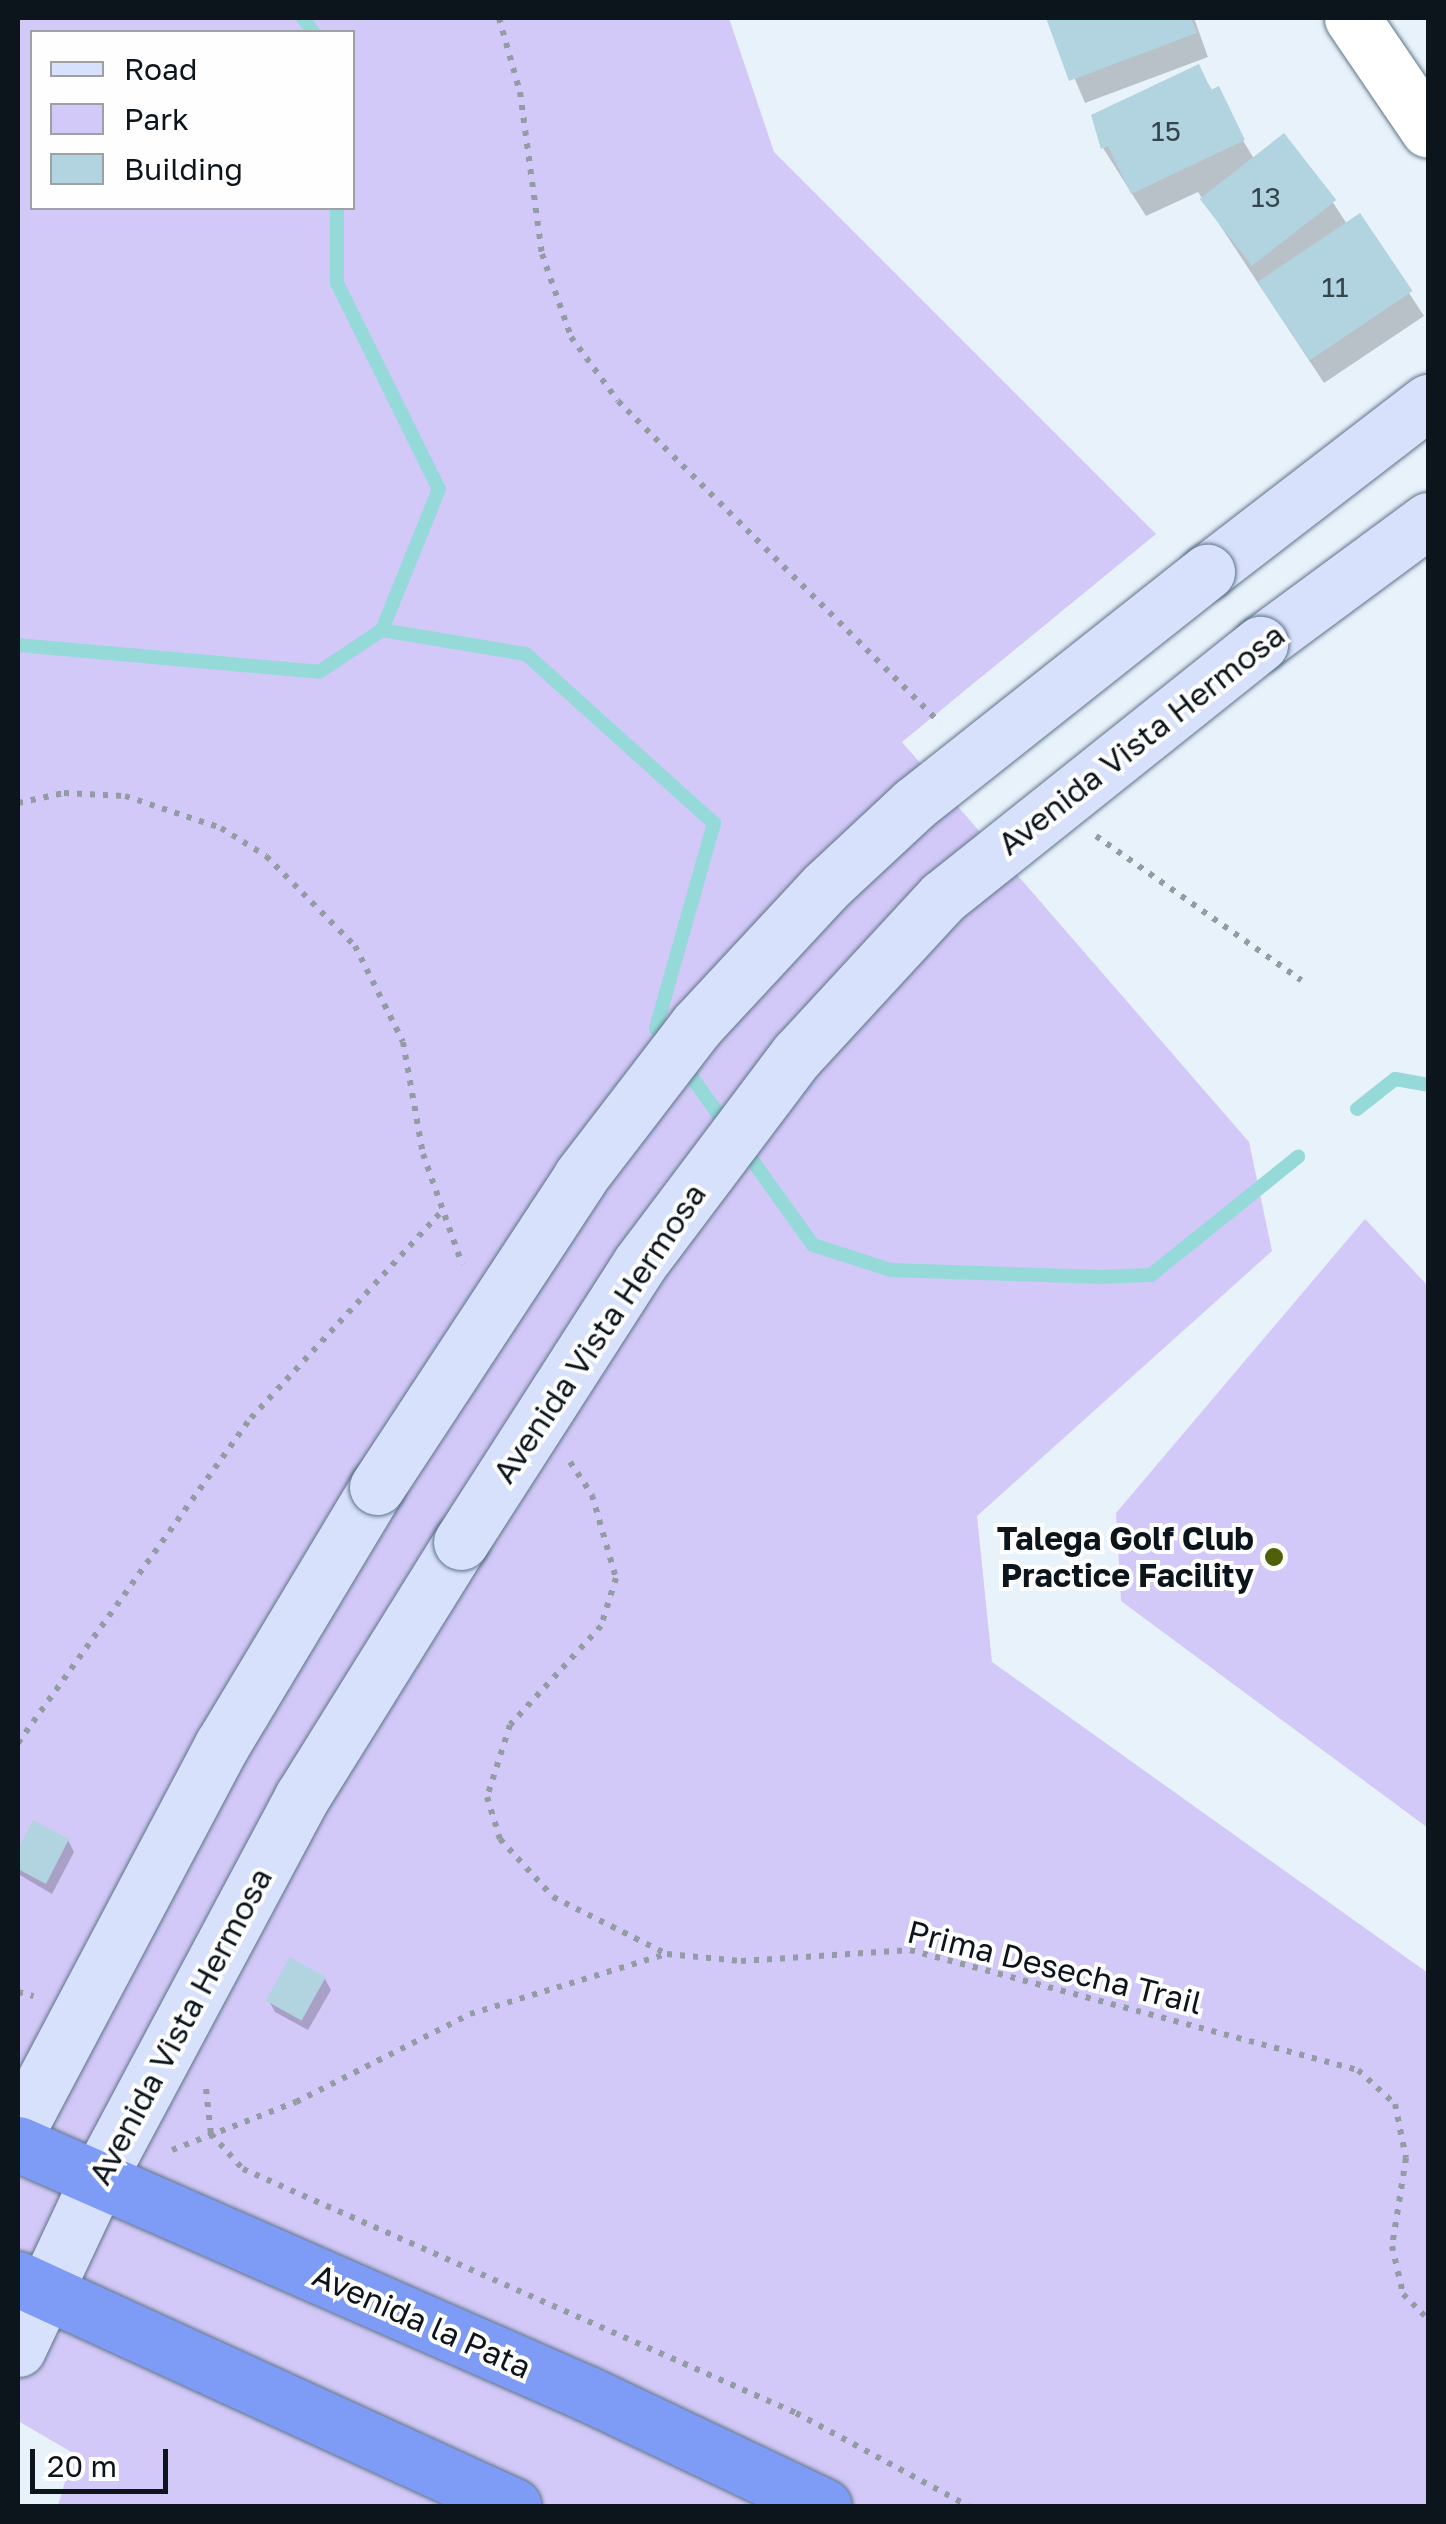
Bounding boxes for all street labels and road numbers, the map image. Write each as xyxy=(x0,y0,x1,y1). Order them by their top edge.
street label: Avenida Vista Hermosa xyxy=(990,615,1292,863)
street label: Avenida Vista Hermosa xyxy=(484,1176,714,1490)
street label: Avenida Vista Hermosa xyxy=(80,1861,280,2191)
street label: Prima Desecha Trail xyxy=(904,1912,1206,2022)
street label: Avenida la Pata xyxy=(307,2256,537,2386)

